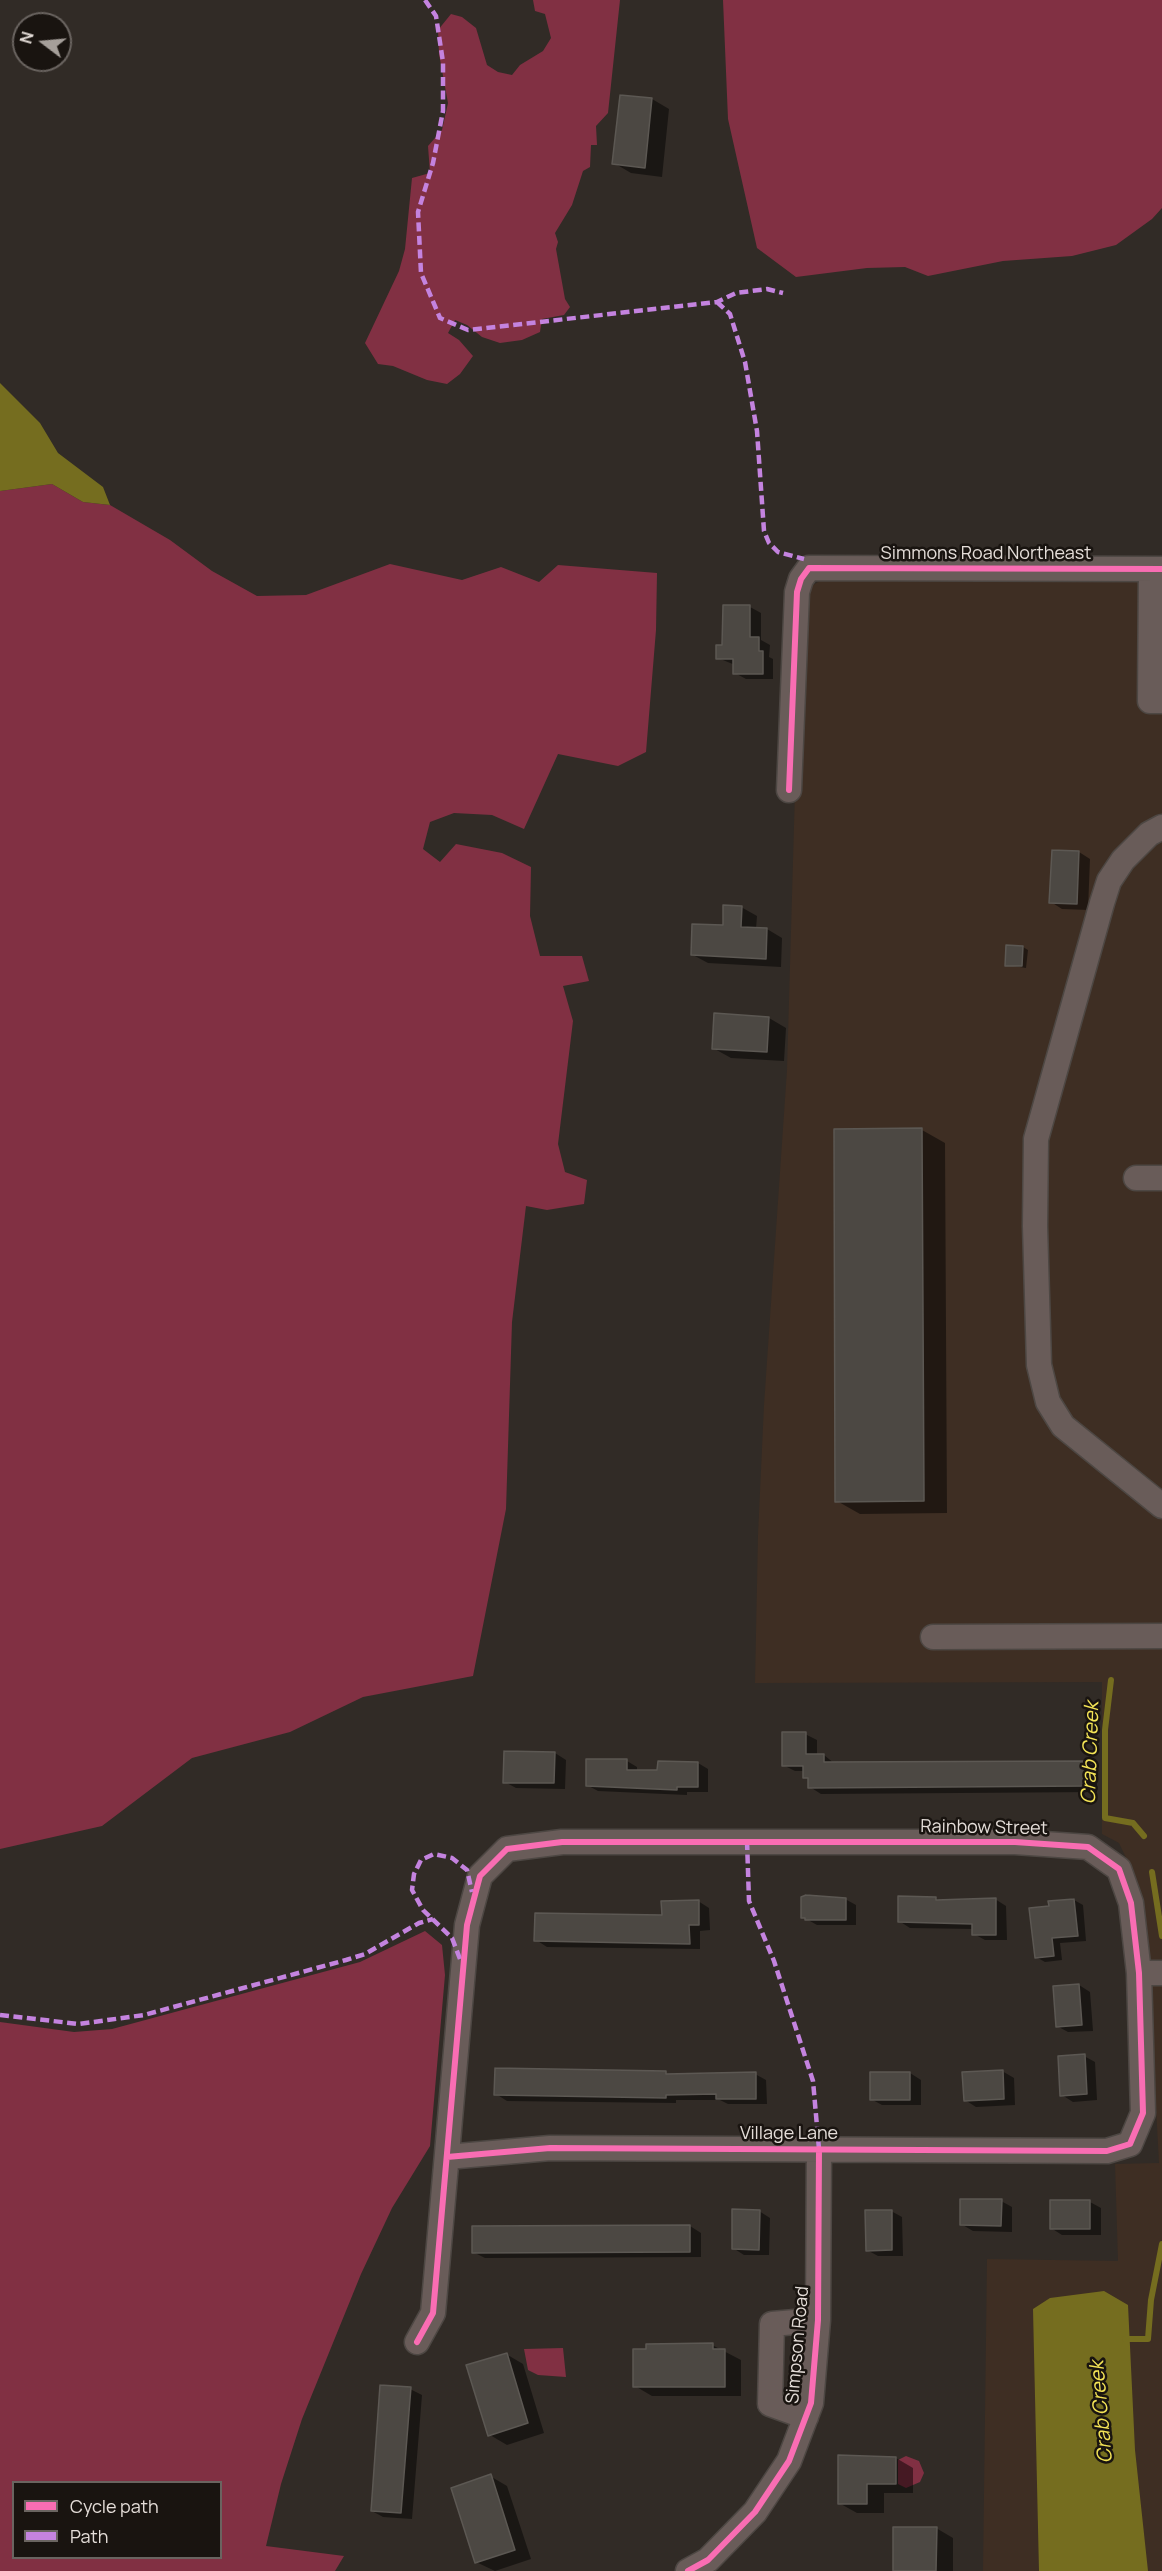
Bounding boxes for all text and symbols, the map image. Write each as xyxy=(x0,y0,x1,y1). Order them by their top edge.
north arrow xyxy=(12,12,72,72)
text: N xyxy=(14,29,39,46)
street label: Simmons Road Northeast xyxy=(881,543,1091,565)
water label: Crab Creek xyxy=(1077,1701,1105,1805)
street label: Rainbow Street xyxy=(920,1816,1048,1840)
street label: Village Lane xyxy=(740,2123,838,2145)
street label: Simpson Road xyxy=(782,2285,814,2405)
water label: Crab Creek xyxy=(1086,2360,1118,2464)
legend xyxy=(12,2481,222,2559)
text: Cycle path xyxy=(70,2494,159,2518)
text: Path xyxy=(70,2524,108,2548)

